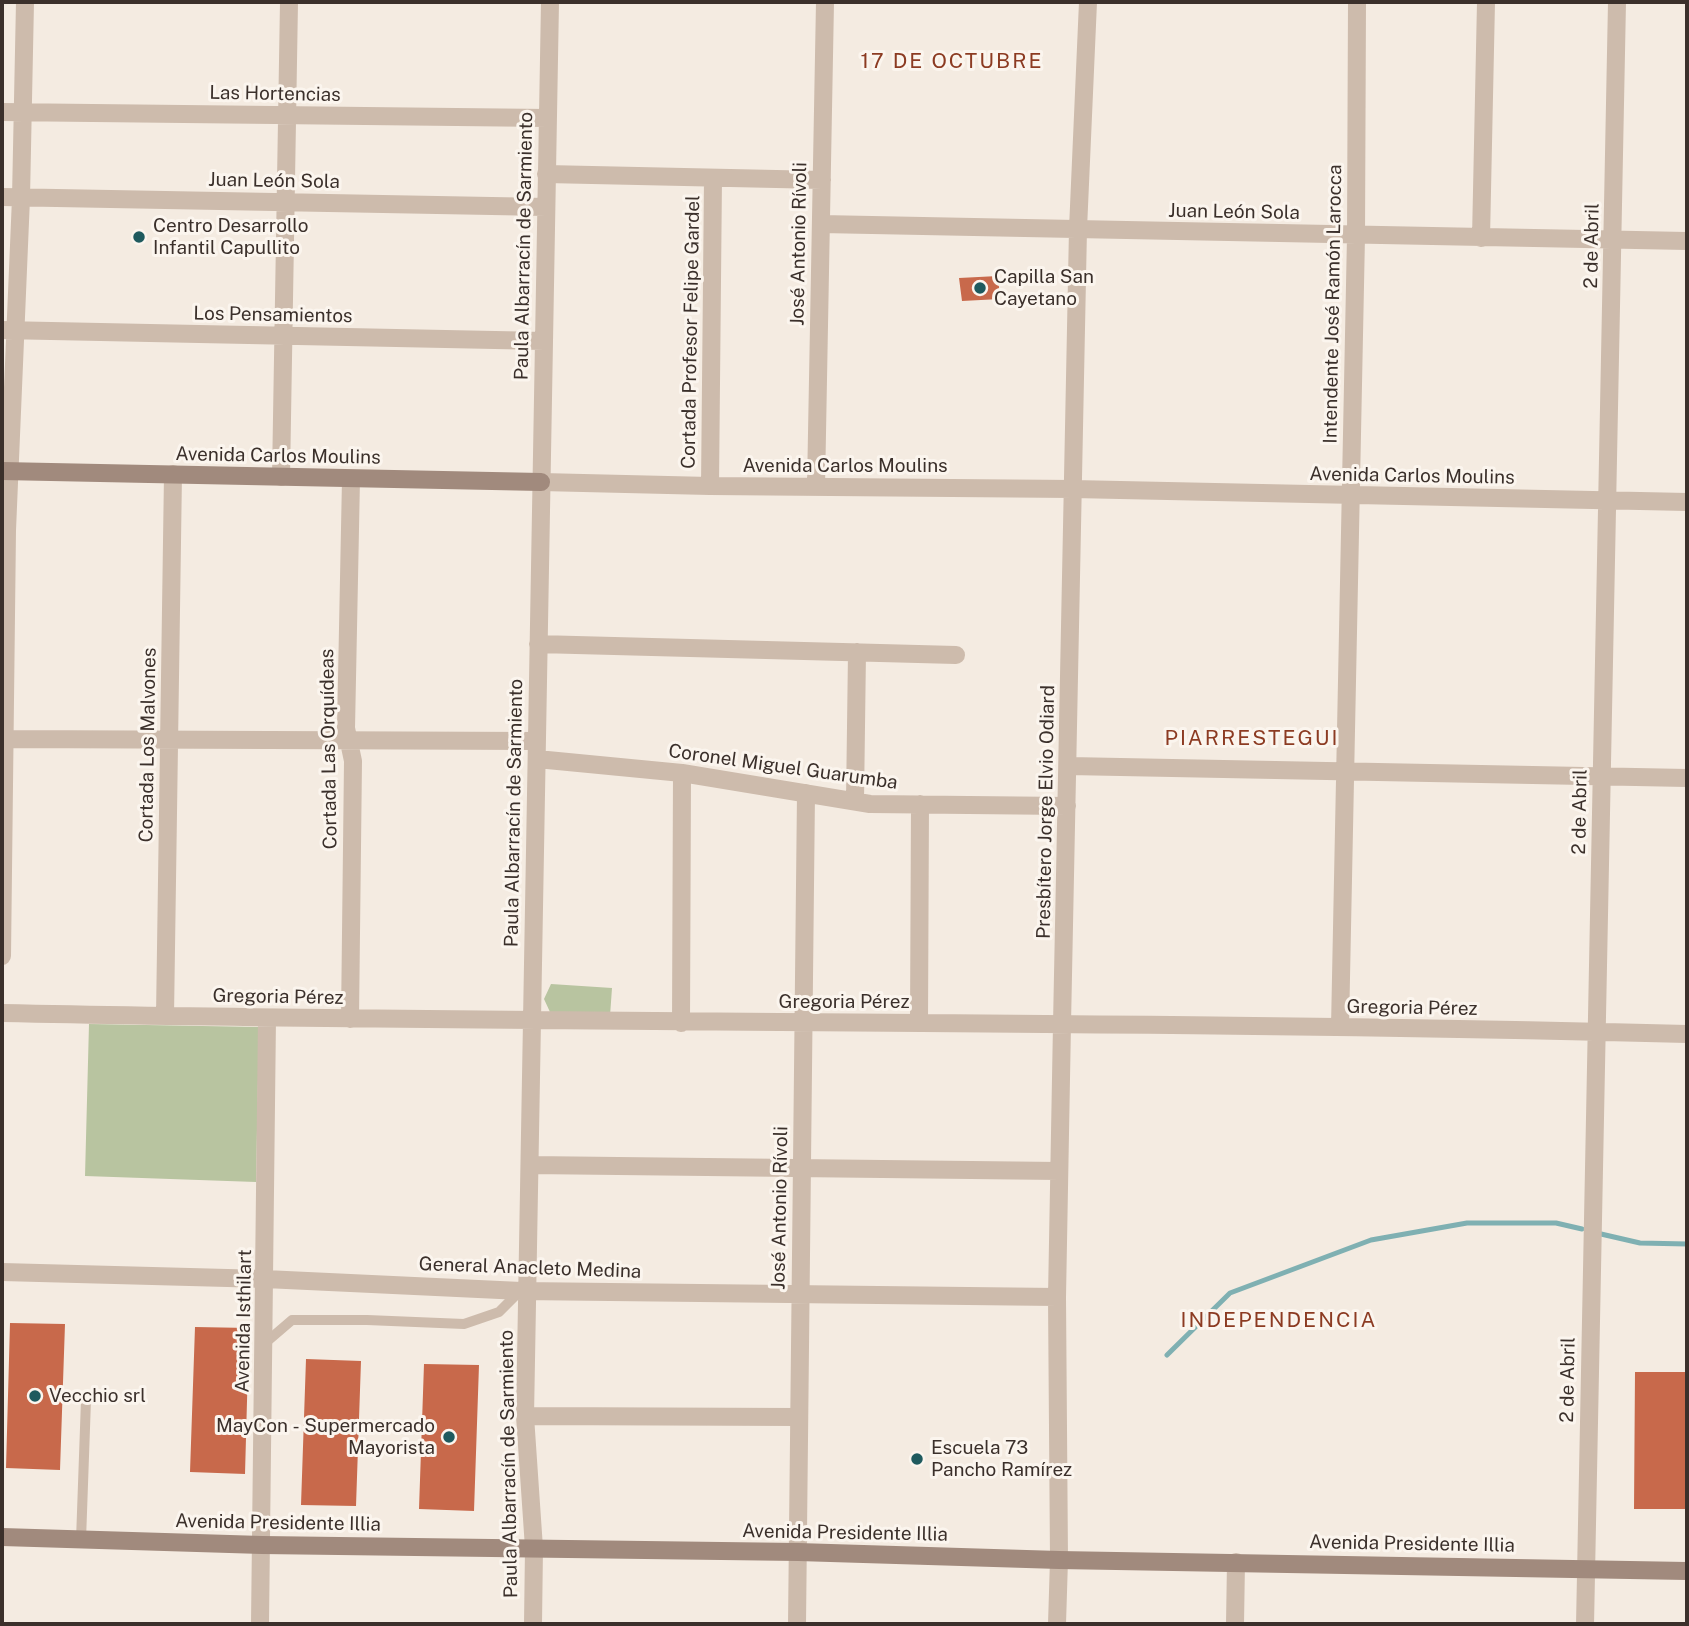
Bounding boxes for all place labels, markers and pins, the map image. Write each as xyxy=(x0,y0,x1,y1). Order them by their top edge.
place label: Centro Desarrollo Infantil Capullito xyxy=(153,215,308,259)
marker: Centro Desarrollo Infantil Capullito xyxy=(131,229,147,245)
place label: Capilla San Cayetano xyxy=(994,266,1094,310)
marker: Capilla San Cayetano xyxy=(972,280,988,296)
place label: Vecchio srl xyxy=(49,1385,146,1407)
marker: Vecchio srl xyxy=(27,1388,43,1404)
place label: MayCon - Supermercado Mayorista xyxy=(216,1415,435,1459)
marker: MayCon - Supermercado Mayorista xyxy=(441,1429,457,1445)
place label: Escuela 73 Pancho Ramírez xyxy=(931,1437,1072,1481)
marker: Escuela 73 Pancho Ramírez xyxy=(909,1451,925,1467)

